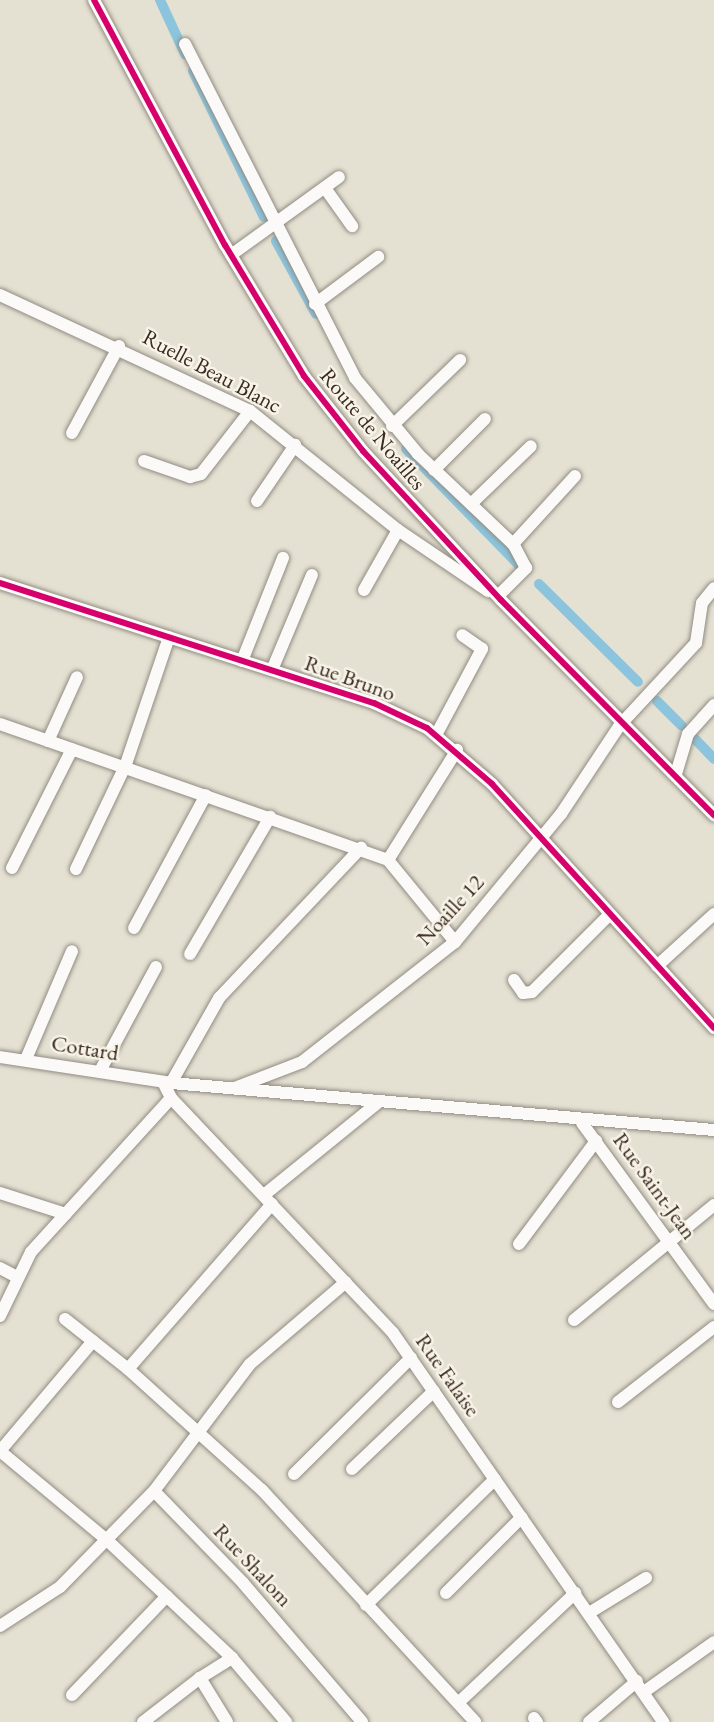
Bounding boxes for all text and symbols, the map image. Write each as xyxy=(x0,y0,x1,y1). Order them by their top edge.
street label: Ruelle Beau Blanc xyxy=(138,323,286,419)
street label: Route de Noailles xyxy=(315,363,431,495)
street label: Rue Bruno xyxy=(301,649,399,707)
street label: Noaille 12 xyxy=(411,869,489,951)
street label: Cottard xyxy=(50,1030,120,1066)
street label: Rue Saint-Jean xyxy=(607,1127,703,1245)
street label: Rue Falaise xyxy=(410,1329,486,1421)
street label: Rue Shalom xyxy=(208,1518,298,1612)

